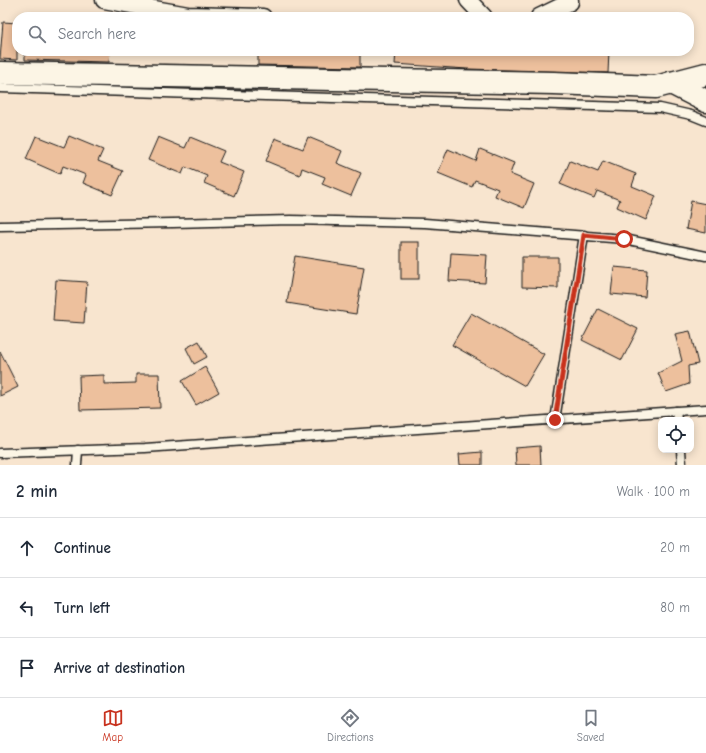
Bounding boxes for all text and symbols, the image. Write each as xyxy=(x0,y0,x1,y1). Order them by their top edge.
search box xyxy=(12,12,694,56)
icon: search xyxy=(26,23,48,45)
text: Search here xyxy=(58,25,136,43)
route start xyxy=(615,230,633,248)
route end xyxy=(546,411,564,429)
map controls xyxy=(658,417,694,453)
button: locate xyxy=(658,417,694,453)
text: 2 min xyxy=(16,482,57,501)
text: Walk · 100 m xyxy=(617,484,690,499)
icon: ahead xyxy=(16,537,38,559)
text: Continue xyxy=(54,539,111,557)
text: 20 m xyxy=(660,540,690,555)
icon: left xyxy=(16,597,38,619)
text: Turn left xyxy=(54,599,110,617)
text: 80 m xyxy=(660,600,690,615)
icon: arrive xyxy=(16,657,38,679)
text: Arrive at destination xyxy=(54,659,185,677)
tab: Map xyxy=(102,707,124,744)
tab: Directions xyxy=(327,707,374,744)
tab: Saved xyxy=(577,707,604,744)

